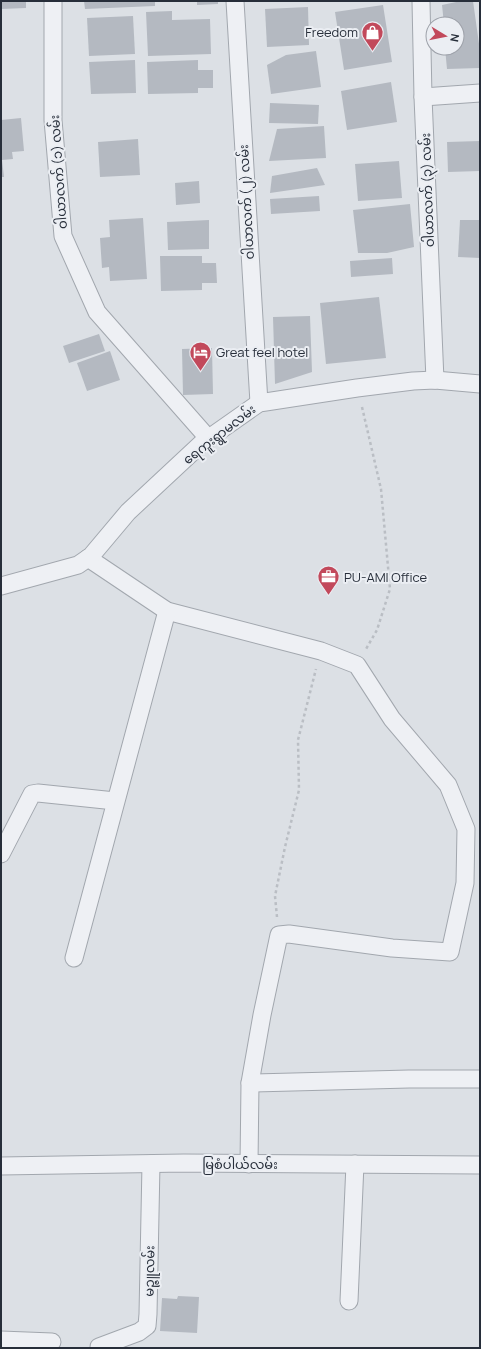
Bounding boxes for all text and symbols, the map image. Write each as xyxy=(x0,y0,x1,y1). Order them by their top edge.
north arrow xyxy=(425,16,465,56)
shop icon: Freedom xyxy=(360,19,386,52)
place label: Freedom xyxy=(305,23,358,41)
text: N xyxy=(447,33,463,43)
street label: ဝါယာလက် (၁) လမ်း xyxy=(45,114,71,230)
street label: ဝါယာလက် (၃) လမ်း xyxy=(416,133,440,247)
street label: ဝါယာလက် (၂) လမ်း xyxy=(234,144,260,260)
hotel icon: Great feel hotel xyxy=(187,339,213,372)
place label: Great feel hotel xyxy=(216,343,308,361)
street label: ရေကူးရွာမလမ်း xyxy=(179,400,260,470)
office icon: PU-AMI Office xyxy=(316,564,342,597)
place label: PU-AMI Office xyxy=(344,568,427,586)
street label: မြစံပါယ်လမ်း xyxy=(202,1155,278,1175)
street label: မဉ္ဇူလမ်း xyxy=(140,1245,160,1297)

